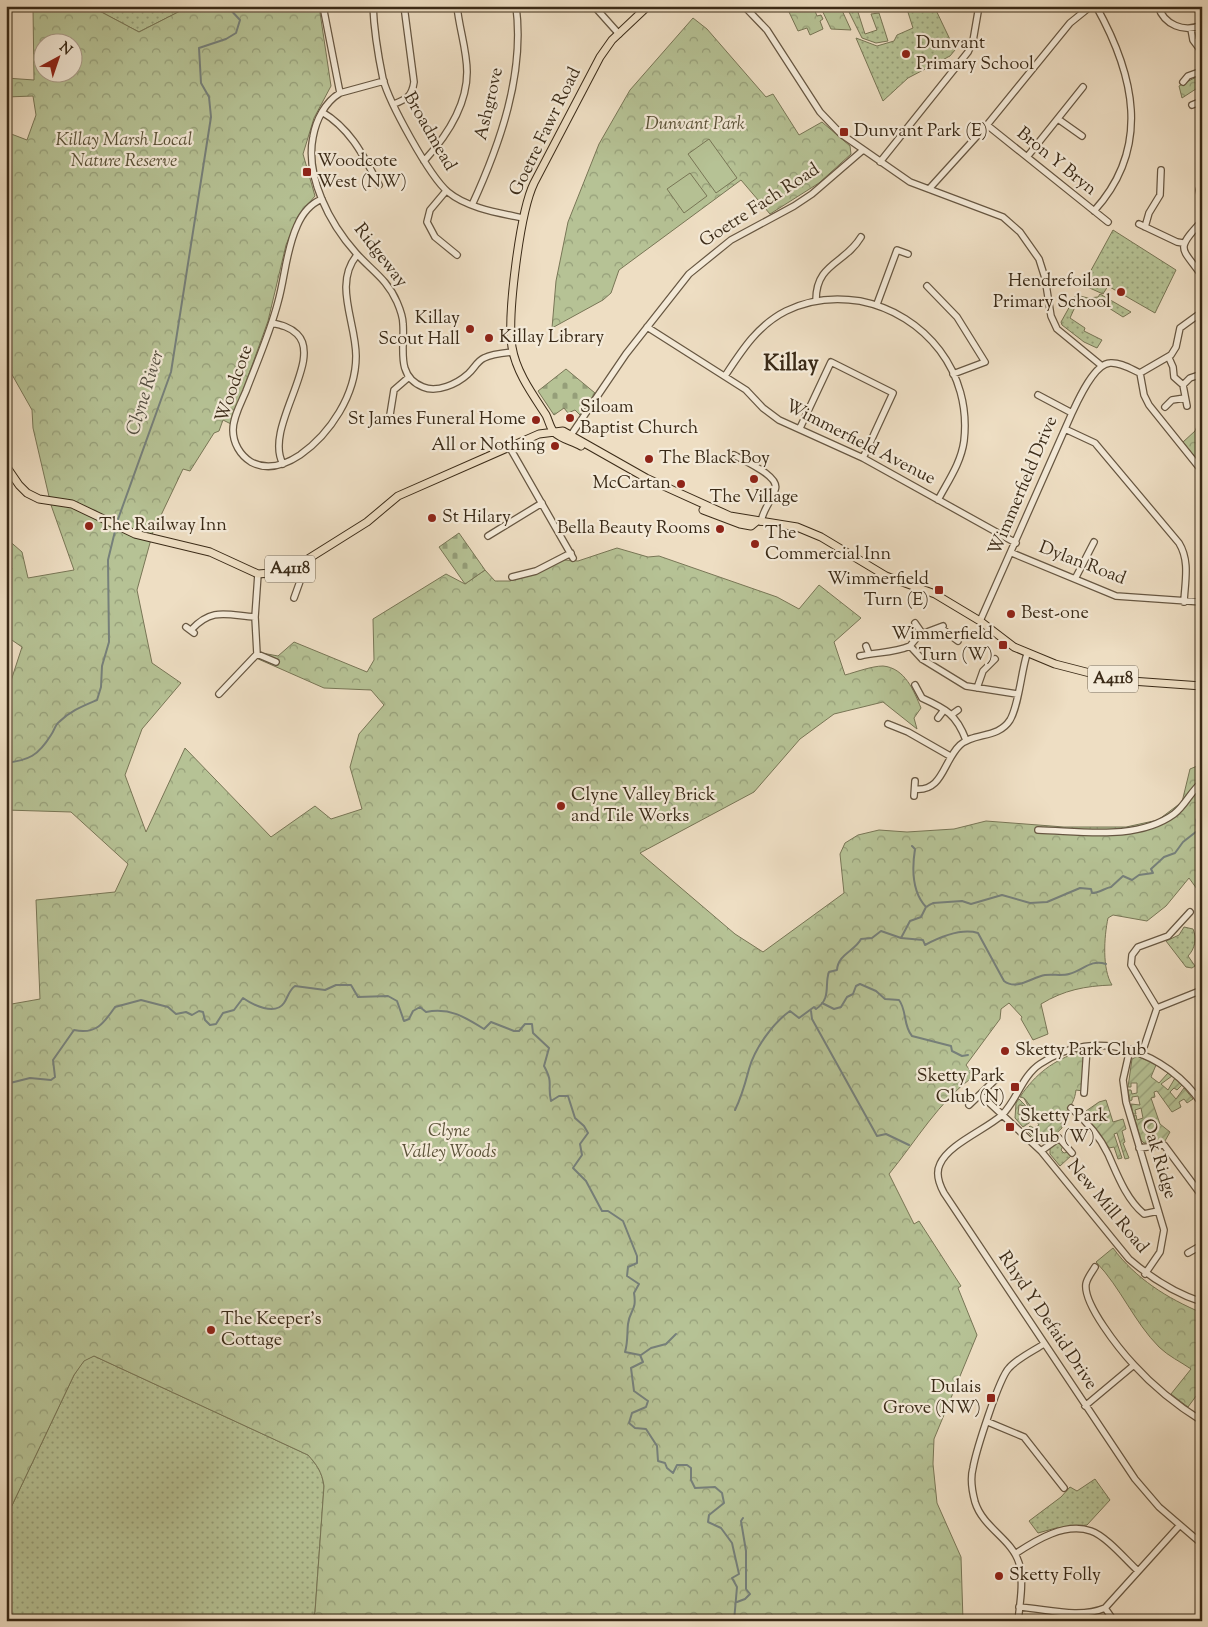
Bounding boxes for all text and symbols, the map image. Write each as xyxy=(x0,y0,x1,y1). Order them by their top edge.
place label: Dunvant Primary School xyxy=(916,31,1034,78)
north arrow xyxy=(32,32,82,82)
text: N xyxy=(54,38,76,61)
marker: Dunvant Primary School xyxy=(900,48,912,60)
street label: Goetre Fawr Road xyxy=(504,63,588,201)
street label: Ashgrove xyxy=(469,65,511,143)
street label: Broadmead xyxy=(396,88,462,176)
park label: Dunvant Park xyxy=(645,112,745,138)
place label: Dunvant Park (E) xyxy=(854,119,988,145)
street label: Bron Y Bryn xyxy=(1010,121,1102,203)
marker: Dunvant Park (E) xyxy=(838,126,850,138)
park label: Killay Marsh Local Nature Reserve xyxy=(56,128,193,175)
place label: Woodcote West (NW) xyxy=(317,149,407,196)
street label: Goetre Fach Road xyxy=(695,157,825,255)
marker: Woodcote West (NW) xyxy=(301,166,313,178)
street label: Ridgeway xyxy=(347,218,413,294)
place label: Hendrefoilan Primary School xyxy=(993,269,1111,316)
marker: Hendrefoilan Primary School xyxy=(1115,286,1127,298)
place label: Killay Scout Hall xyxy=(378,306,460,353)
marker: Killay Scout Hall xyxy=(464,323,476,335)
place label: Killay Library xyxy=(499,325,604,351)
marker: Killay Library xyxy=(483,332,495,344)
street label: Woodcote xyxy=(210,342,260,426)
water label: Clyne River xyxy=(120,347,172,439)
district label: Killay xyxy=(763,349,819,381)
street label: Wimmerfield Avenue xyxy=(780,394,940,492)
place label: Siloam Baptist Church xyxy=(580,395,699,442)
place label: St James Funeral Home xyxy=(348,407,526,433)
marker: Siloam Baptist Church xyxy=(564,412,576,424)
street label: Wimmerfield Drive xyxy=(983,412,1065,560)
marker: St James Funeral Home xyxy=(530,414,542,426)
place label: All or Nothing xyxy=(431,433,545,459)
marker: All or Nothing xyxy=(549,440,561,452)
place label: The Black Boy xyxy=(659,446,770,472)
marker: The Black Boy xyxy=(643,453,655,465)
place label: McCartan xyxy=(592,471,671,497)
marker: The Village xyxy=(748,473,760,485)
marker: McCartan xyxy=(675,478,687,490)
place label: The Village xyxy=(709,485,799,511)
place label: St Hilary xyxy=(442,505,511,531)
marker: St Hilary xyxy=(426,512,438,524)
place label: The Railway Inn xyxy=(99,513,227,539)
place label: Bella Beauty Rooms xyxy=(557,516,710,542)
marker: The Railway Inn xyxy=(83,520,95,532)
place label: The Commercial Inn xyxy=(765,521,892,568)
marker: Bella Beauty Rooms xyxy=(714,523,726,535)
street label: Dylan Road xyxy=(1035,535,1129,593)
marker: The Commercial Inn xyxy=(749,538,761,550)
road number: A4118 xyxy=(265,556,315,582)
place label: Wimmerfield Turn (E) xyxy=(827,567,929,614)
marker: Wimmerfield Turn (E) xyxy=(933,584,945,596)
place label: Best-one xyxy=(1021,601,1089,627)
marker: Best-one xyxy=(1005,608,1017,620)
place label: Wimmerfield Turn (W) xyxy=(891,622,993,669)
marker: Wimmerfield Turn (W) xyxy=(997,639,1009,651)
road number: A4118 xyxy=(1088,666,1138,692)
place label: Clyne Valley Brick and Tile Works xyxy=(571,783,716,830)
marker: Clyne Valley Brick and Tile Works xyxy=(555,800,567,812)
place label: Sketty Park Club xyxy=(1015,1038,1147,1064)
marker: Sketty Park Club xyxy=(999,1045,1011,1057)
place label: Sketty Park Club (N) xyxy=(917,1064,1005,1111)
marker: Sketty Park Club (N) xyxy=(1009,1081,1021,1093)
place label: Sketty Park Club (W) xyxy=(1020,1104,1108,1151)
street label: Oak Ridge xyxy=(1134,1116,1182,1202)
park label: Clyne Valley Woods xyxy=(401,1119,497,1166)
marker: Sketty Park Club (W) xyxy=(1004,1121,1016,1133)
street label: New Mill Road xyxy=(1060,1154,1154,1260)
street label: Rhyd Y Defaid Drive xyxy=(991,1247,1103,1395)
place label: The Keeper's Cottage xyxy=(221,1307,322,1354)
marker: The Keeper's Cottage xyxy=(205,1324,217,1336)
place label: Dulais Grove (NW) xyxy=(883,1375,981,1422)
marker: Dulais Grove (NW) xyxy=(985,1392,997,1404)
place label: Sketty Folly xyxy=(1009,1563,1101,1589)
marker: Sketty Folly xyxy=(993,1570,1005,1582)

